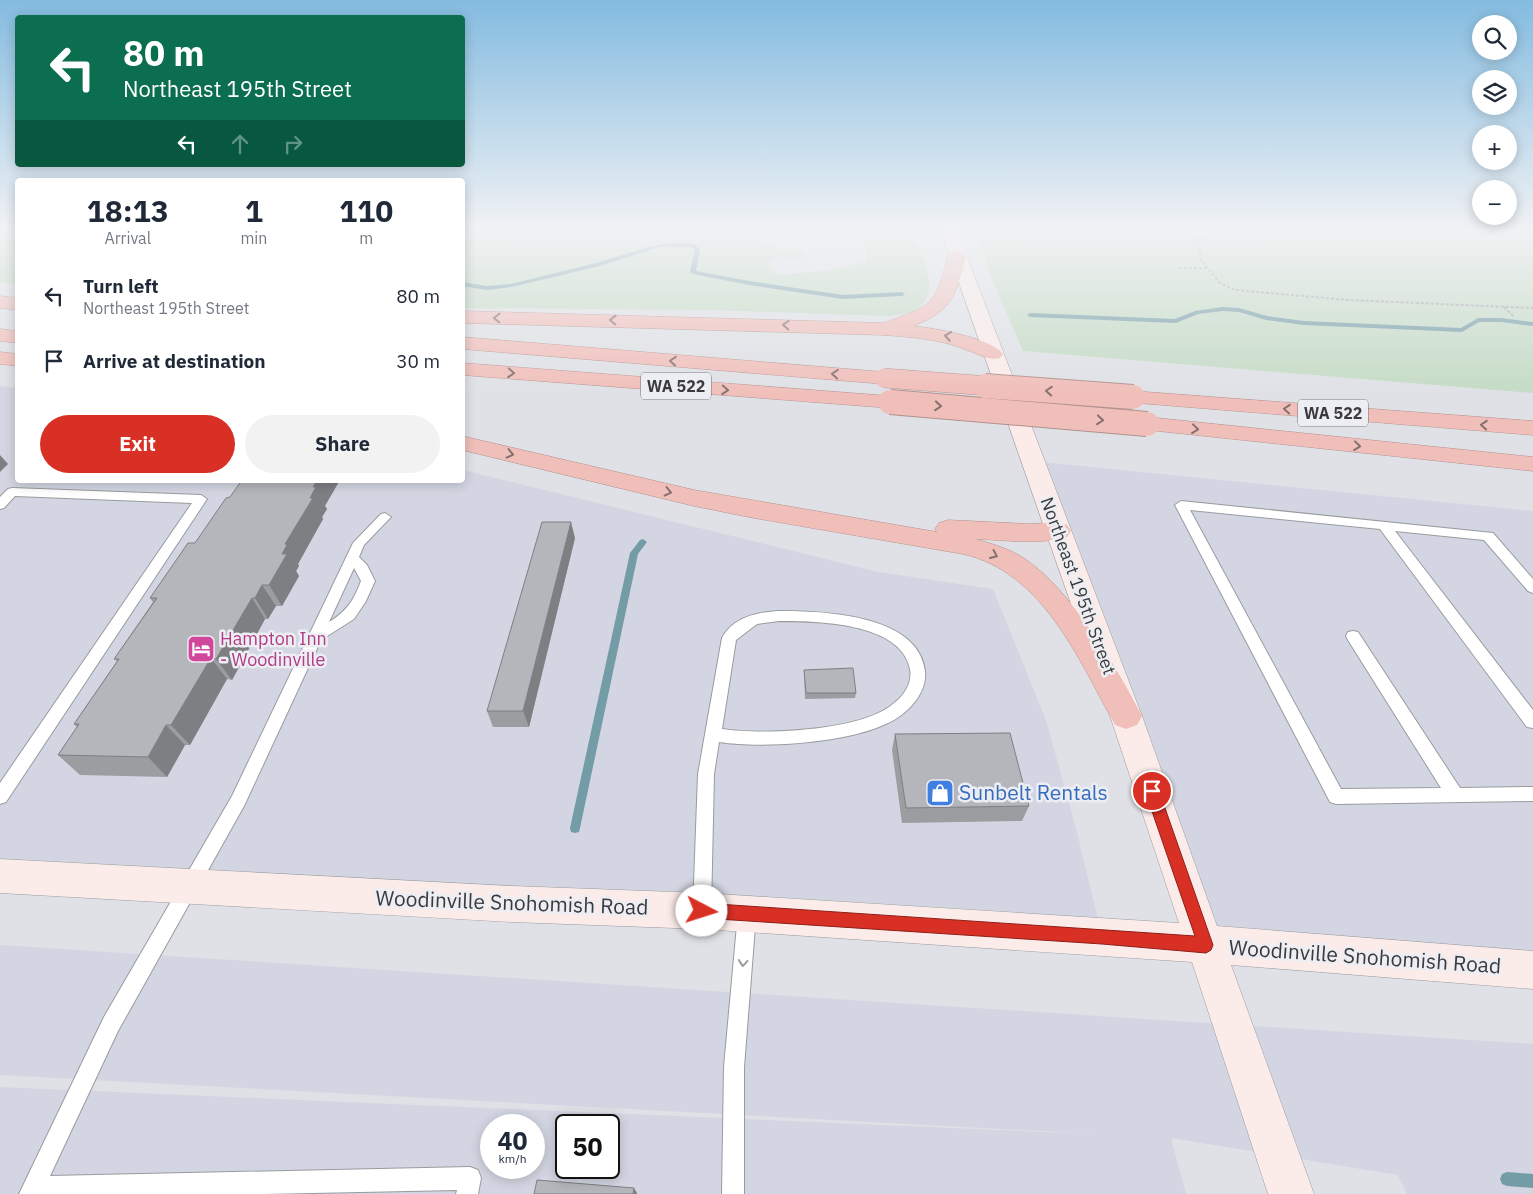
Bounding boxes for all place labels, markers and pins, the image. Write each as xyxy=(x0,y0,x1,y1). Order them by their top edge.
place label: Hampton Inn - Woodinville xyxy=(220,627,327,671)
hotel icon: Hampton Inn - Woodinville xyxy=(186,634,216,664)
pin xyxy=(1131,770,1173,812)
shop icon: Sunbelt Rentals xyxy=(925,778,955,808)
place label: Sunbelt Rentals xyxy=(959,778,1108,806)

